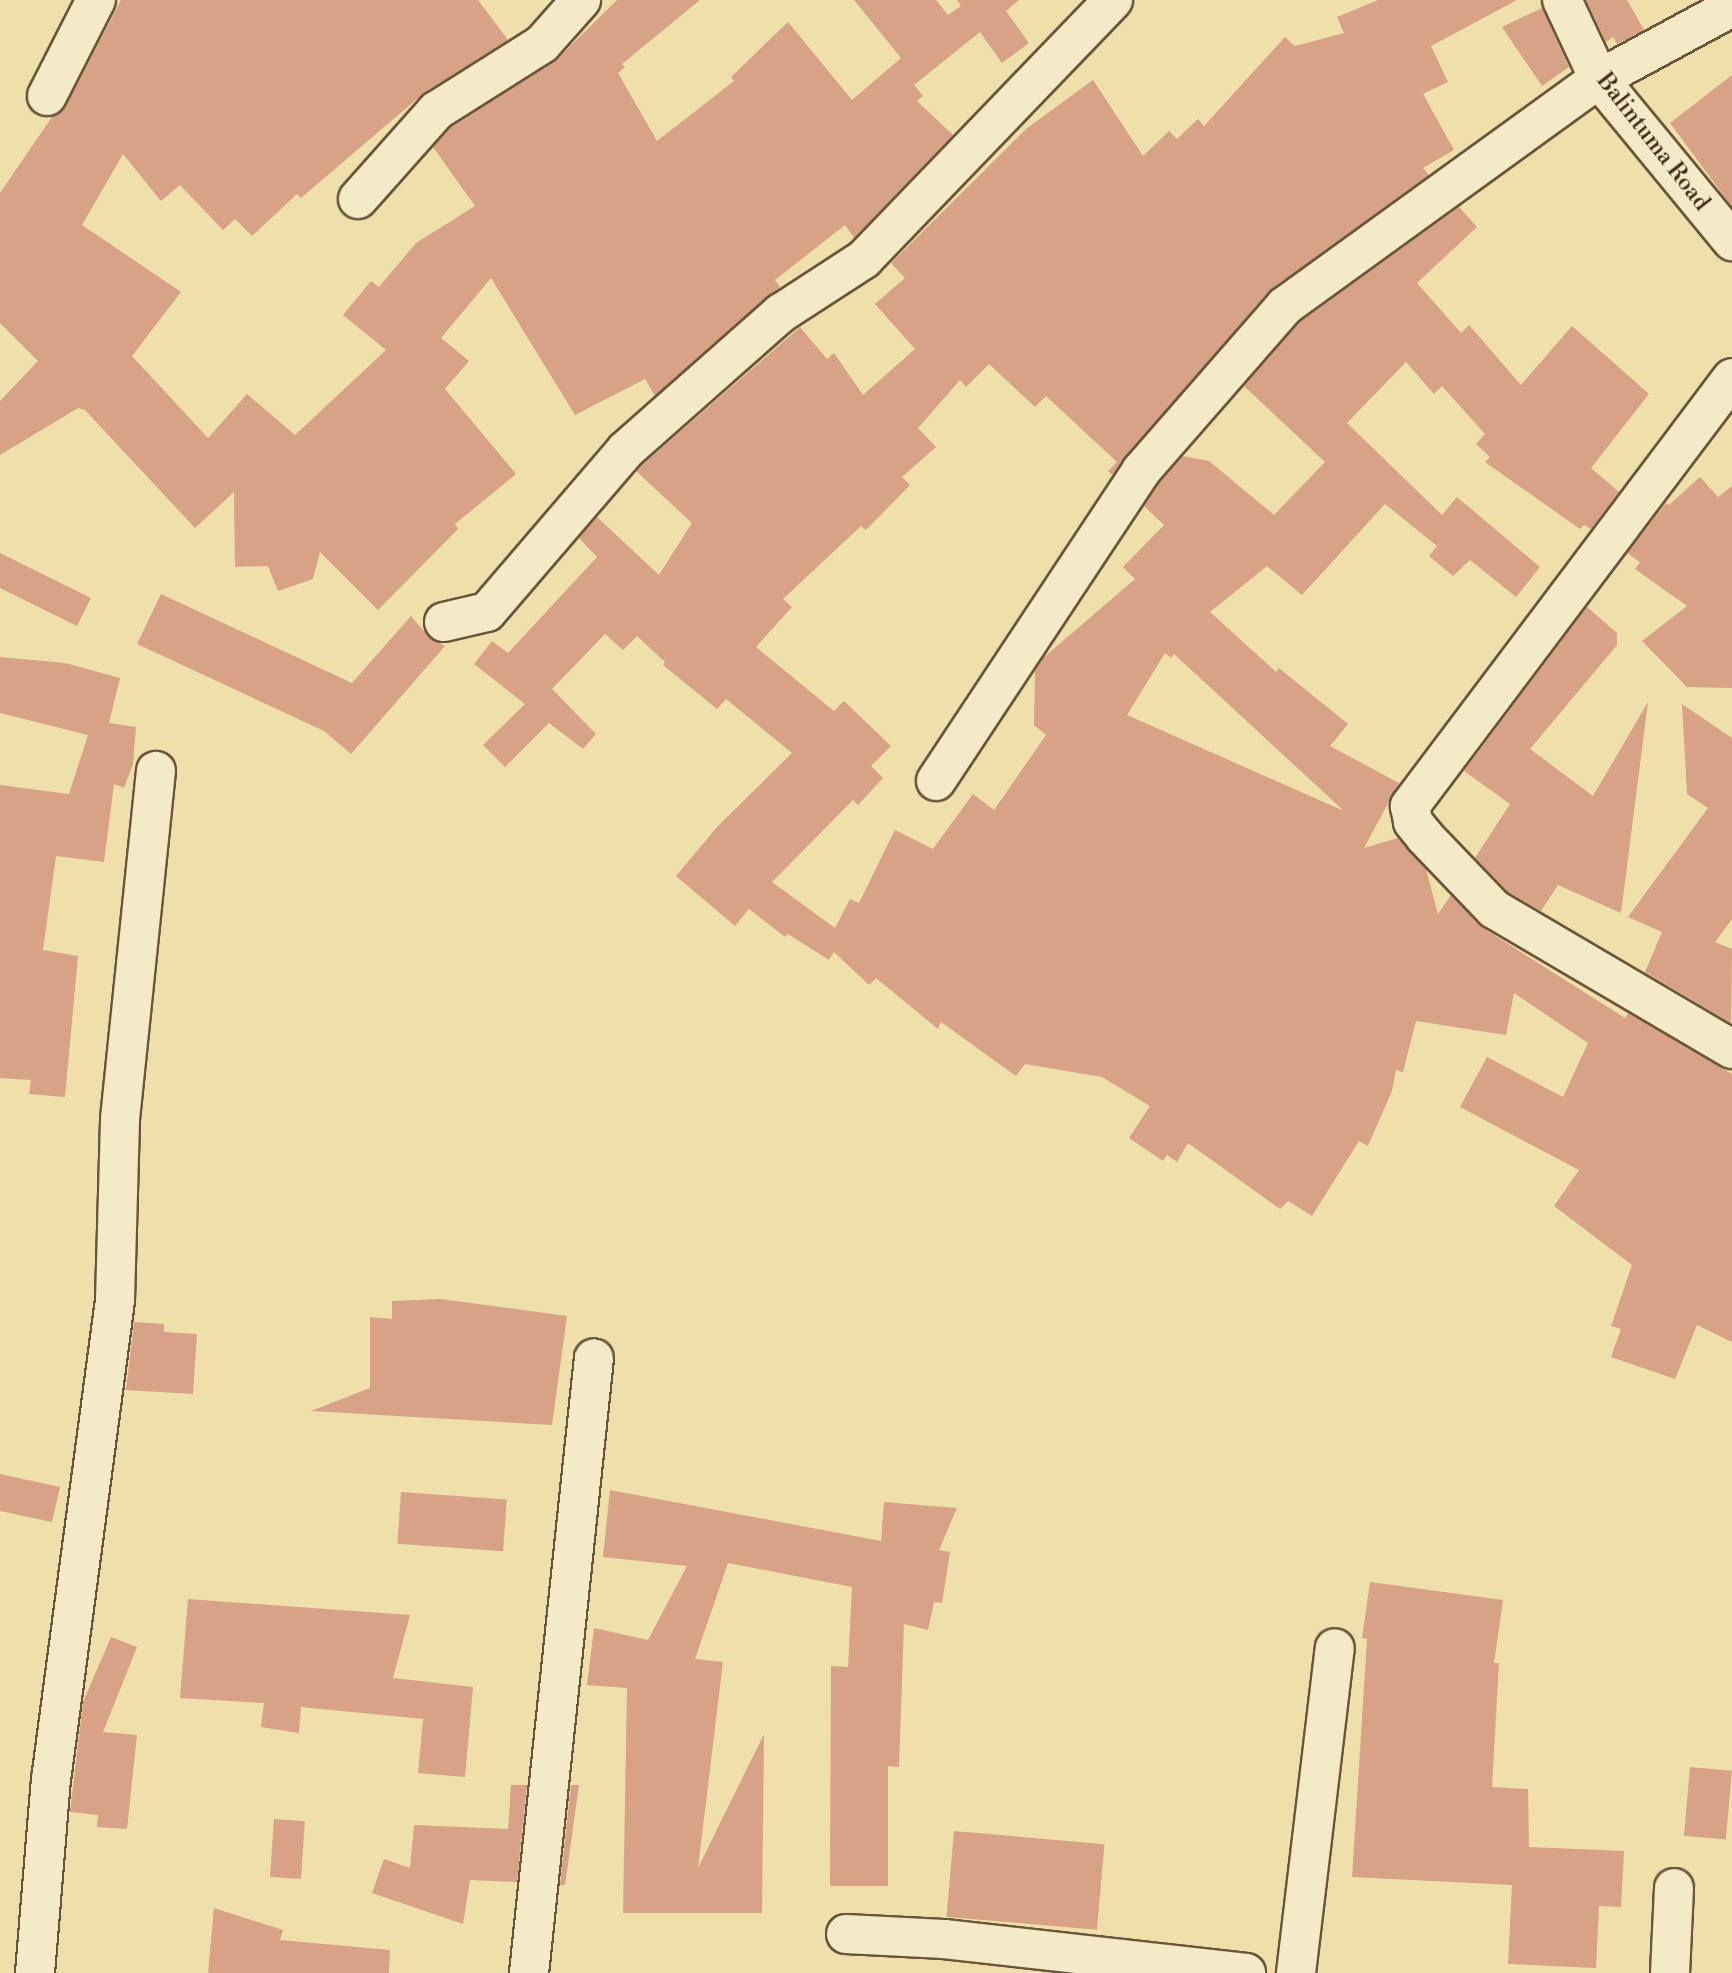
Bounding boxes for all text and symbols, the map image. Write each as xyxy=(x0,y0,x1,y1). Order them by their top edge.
street label: Balintuma Road xyxy=(1591,68,1715,216)

